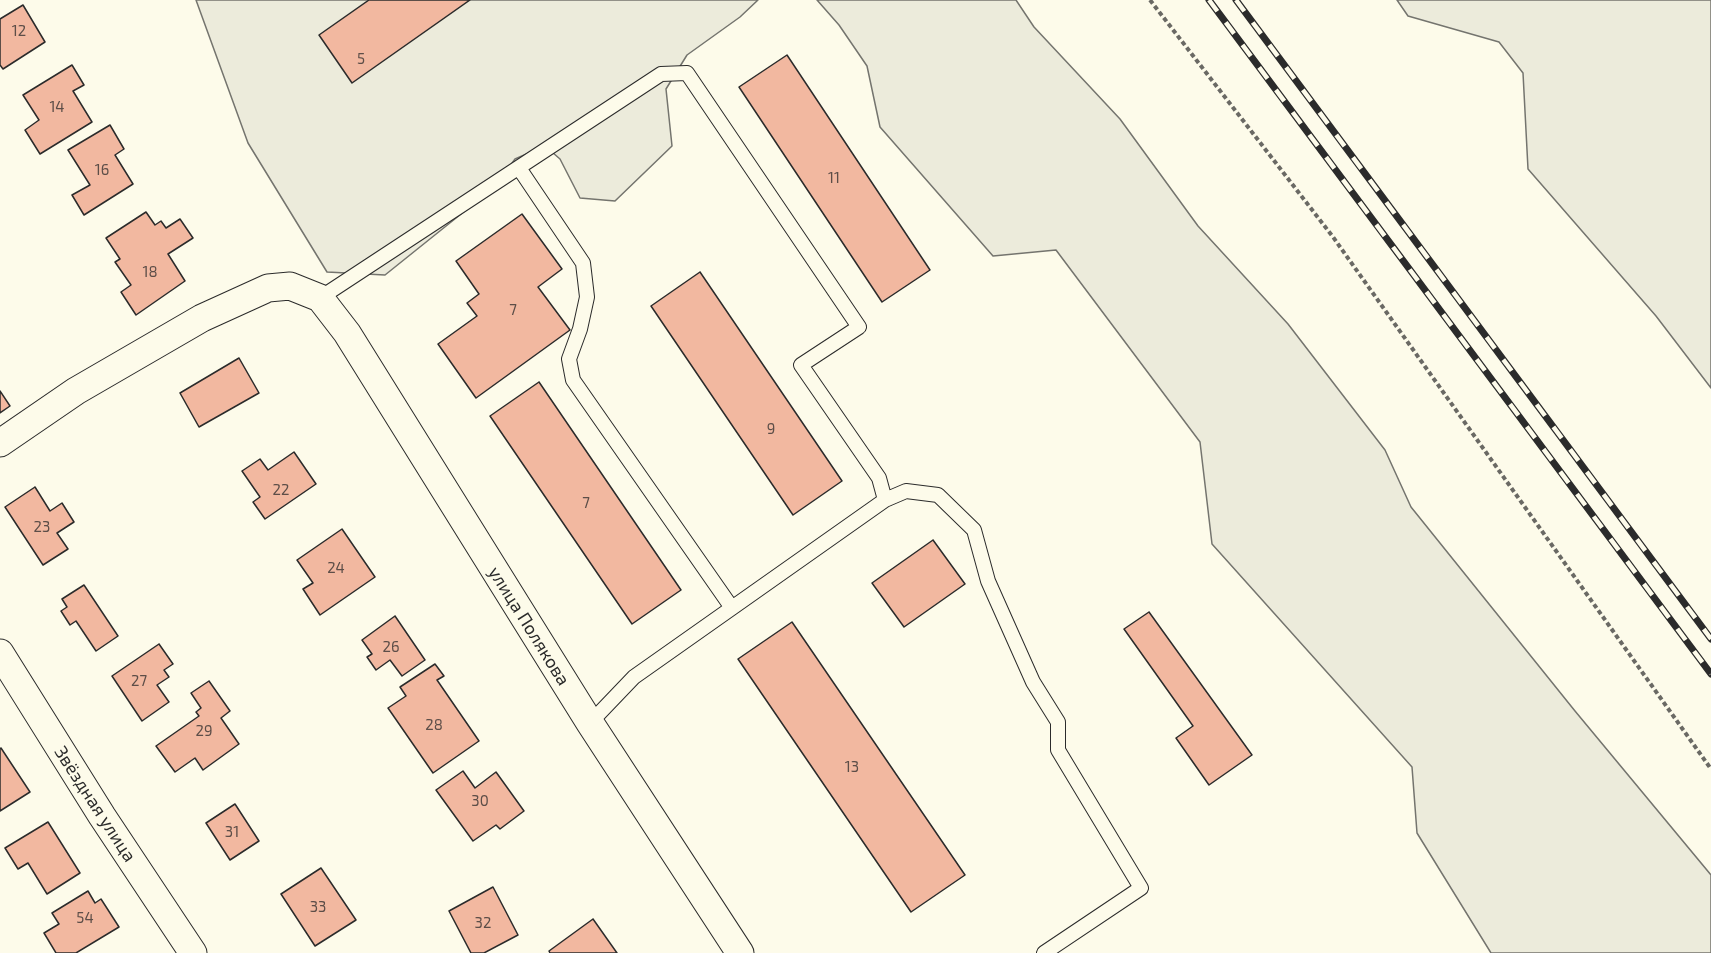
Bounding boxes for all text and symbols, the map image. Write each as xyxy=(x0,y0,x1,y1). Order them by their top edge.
house number: 12 xyxy=(12,22,26,40)
house number: 5 xyxy=(357,50,365,68)
house number: 14 xyxy=(49,98,65,116)
house number: 16 xyxy=(95,161,109,179)
house number: 11 xyxy=(828,169,840,187)
house number: 18 xyxy=(142,263,158,281)
house number: 7 xyxy=(509,301,517,319)
house number: 9 xyxy=(767,420,775,438)
house number: 22 xyxy=(273,481,289,499)
house number: 7 xyxy=(582,494,590,512)
house number: 23 xyxy=(34,518,50,536)
house number: 24 xyxy=(327,559,345,577)
street label: улица Полякова xyxy=(484,563,574,689)
house number: 26 xyxy=(382,638,400,656)
house number: 27 xyxy=(131,672,147,690)
house number: 28 xyxy=(425,716,443,734)
house number: 29 xyxy=(195,722,213,740)
street label: Звёздная улица xyxy=(50,742,140,866)
house number: 13 xyxy=(845,758,859,776)
house number: 30 xyxy=(471,792,489,810)
house number: 31 xyxy=(225,823,239,841)
house number: 33 xyxy=(310,898,326,916)
house number: 54 xyxy=(76,909,94,927)
house number: 32 xyxy=(475,914,491,932)

